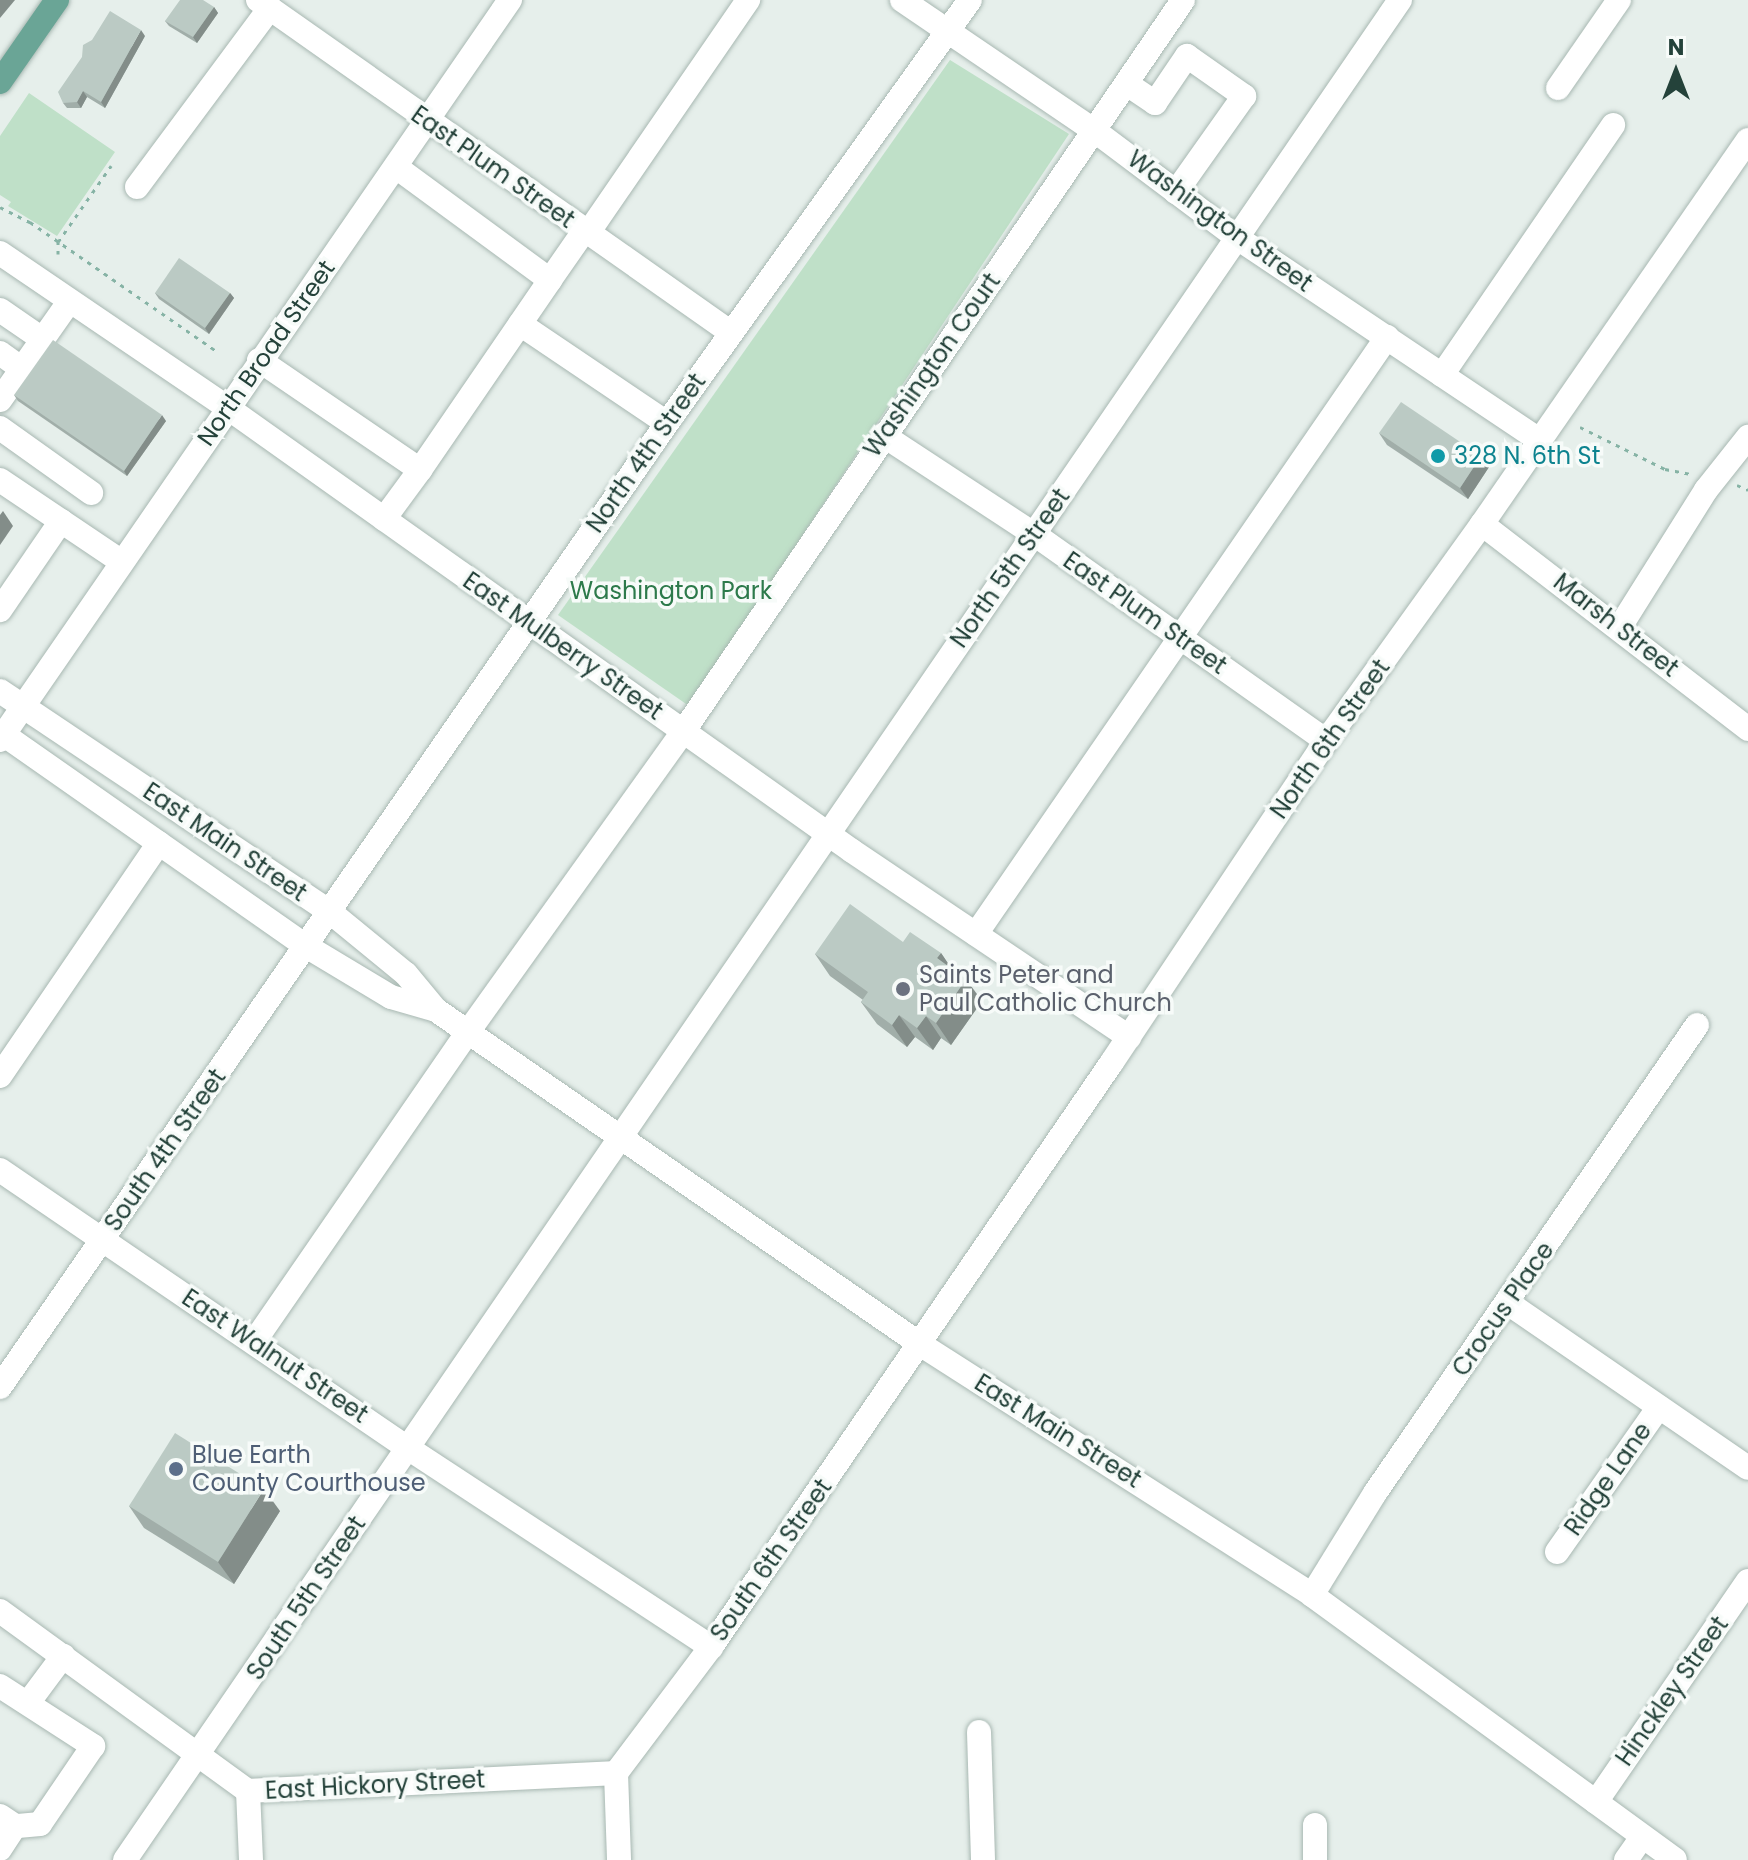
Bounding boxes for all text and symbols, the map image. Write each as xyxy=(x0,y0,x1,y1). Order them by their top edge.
north arrow xyxy=(1636,32,1716,112)
text: N xyxy=(1668,32,1684,63)
street label: East Plum Street xyxy=(406,100,580,234)
street label: Washington Street xyxy=(1122,144,1318,298)
street label: North Broad Street xyxy=(191,255,341,451)
street label: Washington Court xyxy=(858,268,1006,462)
street label: North 4th Street xyxy=(580,368,712,538)
place label: 328 N. 6th St xyxy=(1454,442,1600,470)
marker: 328 N. 6th St xyxy=(1429,447,1447,465)
street label: North 5th Street xyxy=(944,483,1076,653)
street label: East Plum Street xyxy=(1058,546,1232,680)
street label: East Mulberry Street xyxy=(458,566,668,726)
street label: Marsh Street xyxy=(1548,567,1684,683)
park label: Washington Park xyxy=(570,577,772,605)
street label: North 6th Street xyxy=(1264,654,1396,824)
street label: East Main Street xyxy=(138,777,312,907)
place label: Saints Peter and Paul Catholic Church xyxy=(919,961,1172,1017)
marker: Saints Peter and Paul Catholic Church xyxy=(894,980,912,998)
street label: South 4th Street xyxy=(98,1063,232,1237)
street label: Crocus Place xyxy=(1446,1236,1560,1382)
street label: East Walnut Street xyxy=(177,1283,373,1429)
street label: East Main Street xyxy=(969,1368,1147,1494)
street label: Ridge Lane xyxy=(1559,1417,1657,1541)
place label: Blue Earth County Courthouse xyxy=(192,1441,426,1497)
marker: Blue Earth County Courthouse xyxy=(167,1460,185,1478)
street label: South 6th Street xyxy=(704,1473,838,1647)
street label: South 5th Street xyxy=(241,1511,371,1685)
street label: Hinckley Street xyxy=(1610,1611,1734,1771)
street label: East Hickory Street xyxy=(264,1765,486,1805)

